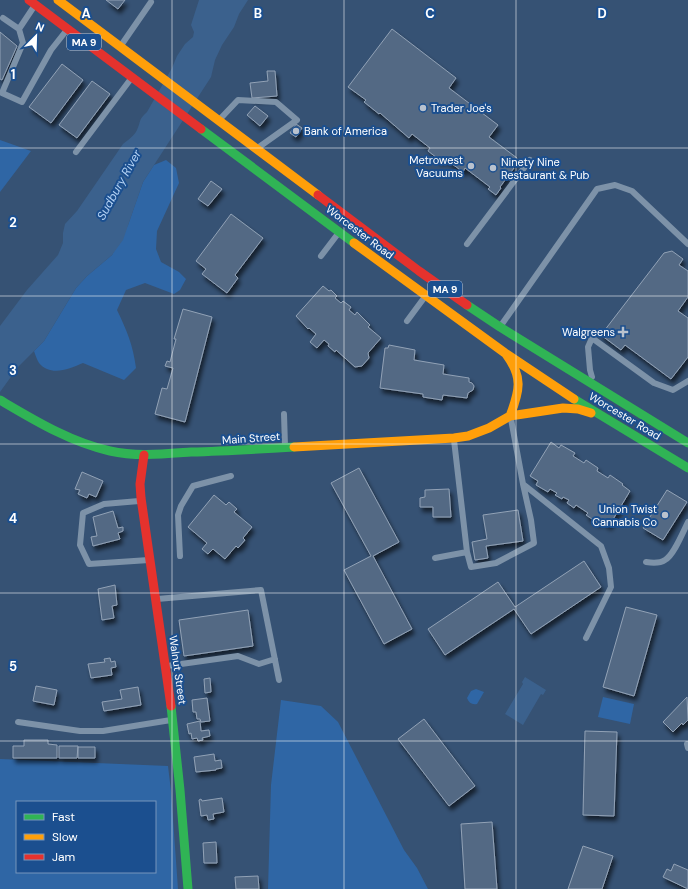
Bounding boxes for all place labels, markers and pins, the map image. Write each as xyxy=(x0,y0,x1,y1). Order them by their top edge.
place label: Trader Joe's xyxy=(431,101,492,115)
marker: Trader Joe's xyxy=(418,103,428,113)
place label: Bank of America xyxy=(304,124,387,138)
marker: Bank of America xyxy=(291,126,301,136)
place label: Metrowest Vacuums xyxy=(409,153,463,180)
place label: Ninety Nine Restaurant & Pub xyxy=(501,155,590,182)
marker: Metrowest Vacuums xyxy=(466,161,476,171)
marker: Ninety Nine Restaurant & Pub xyxy=(488,163,498,173)
place label: Walgreens xyxy=(562,325,615,339)
marker: Walgreens xyxy=(618,327,628,337)
place label: Union Twist Cannabis Co xyxy=(592,502,657,529)
marker: Union Twist Cannabis Co xyxy=(660,510,670,520)

